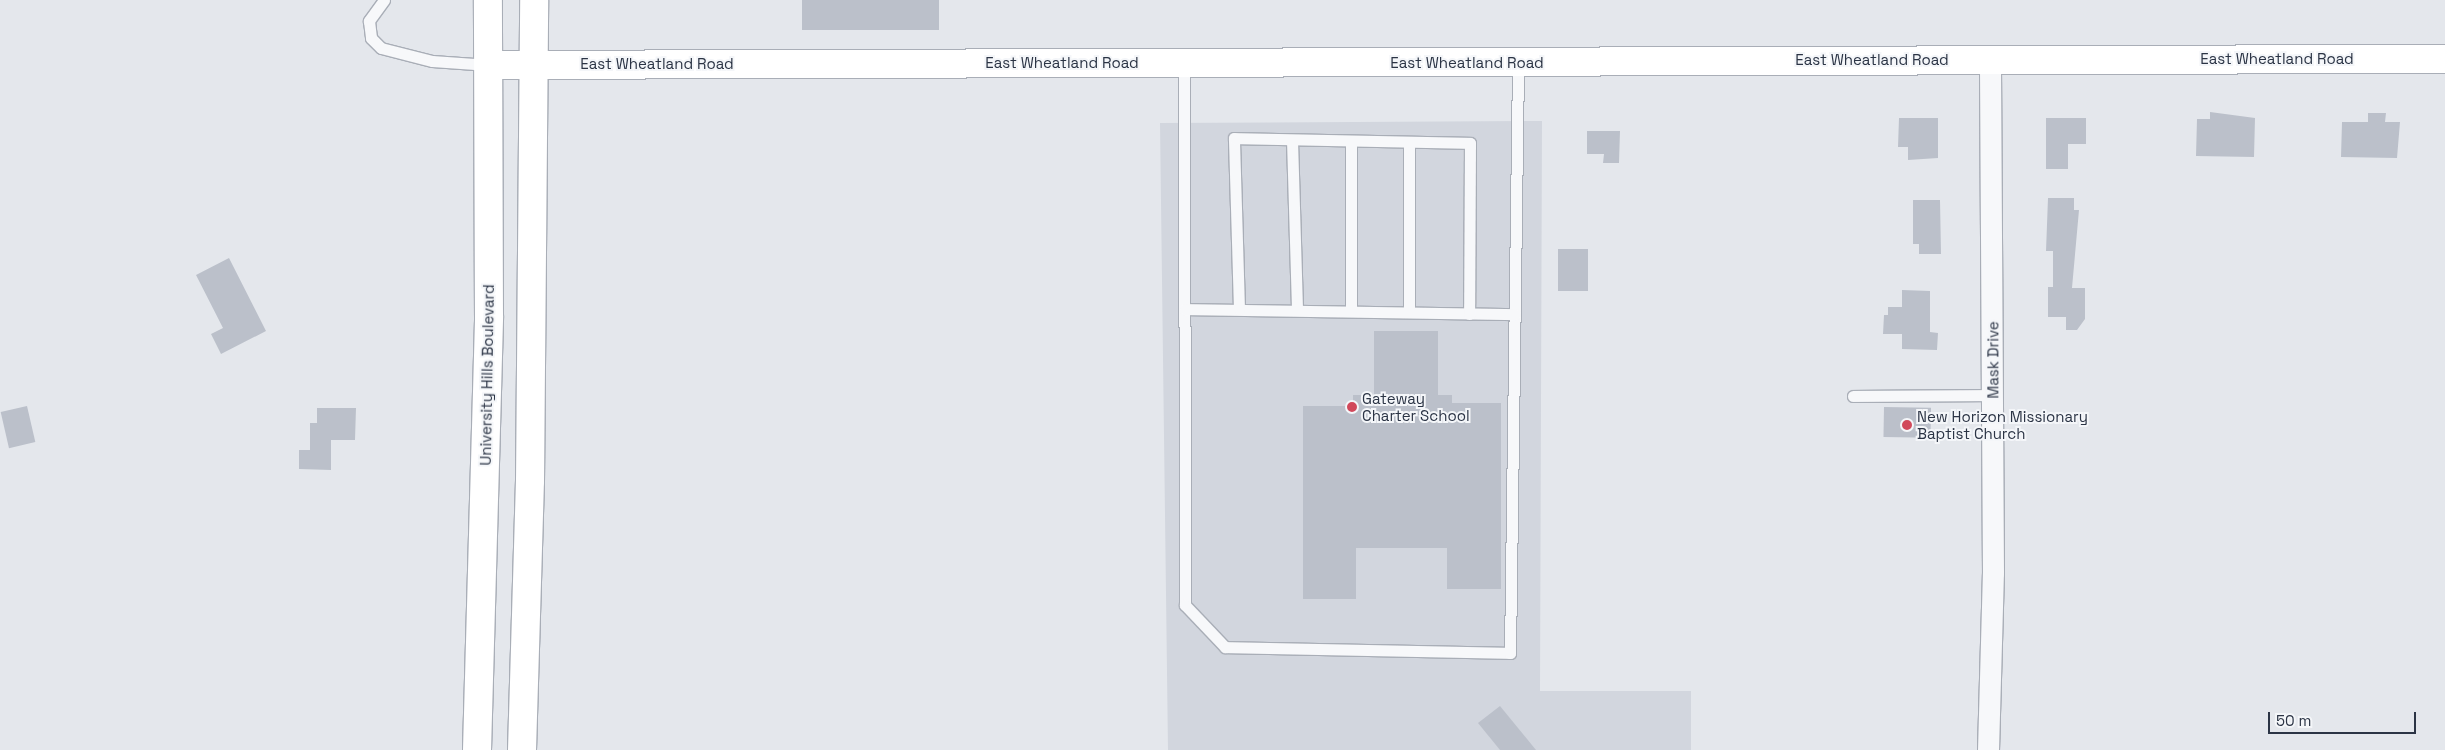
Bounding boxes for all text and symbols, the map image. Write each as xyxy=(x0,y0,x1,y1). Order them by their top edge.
street label: East Wheatland Road xyxy=(2200,50,2354,68)
street label: East Wheatland Road xyxy=(1795,51,1949,69)
street label: East Wheatland Road xyxy=(985,54,1139,72)
street label: East Wheatland Road xyxy=(1390,54,1544,72)
street label: East Wheatland Road xyxy=(580,55,734,73)
street label: University Hills Boulevard xyxy=(476,284,498,466)
street label: Mask Drive xyxy=(1984,321,2002,399)
place label: Gateway Charter School xyxy=(1362,389,1470,424)
marker: Gateway Charter School xyxy=(1346,401,1358,413)
place label: New Horizon Missionary Baptist Church xyxy=(1917,407,2088,442)
marker: New Horizon Missionary Baptist Church xyxy=(1901,419,1913,431)
scale bar xyxy=(2270,702,2418,734)
text: 50 m xyxy=(2276,711,2311,730)

